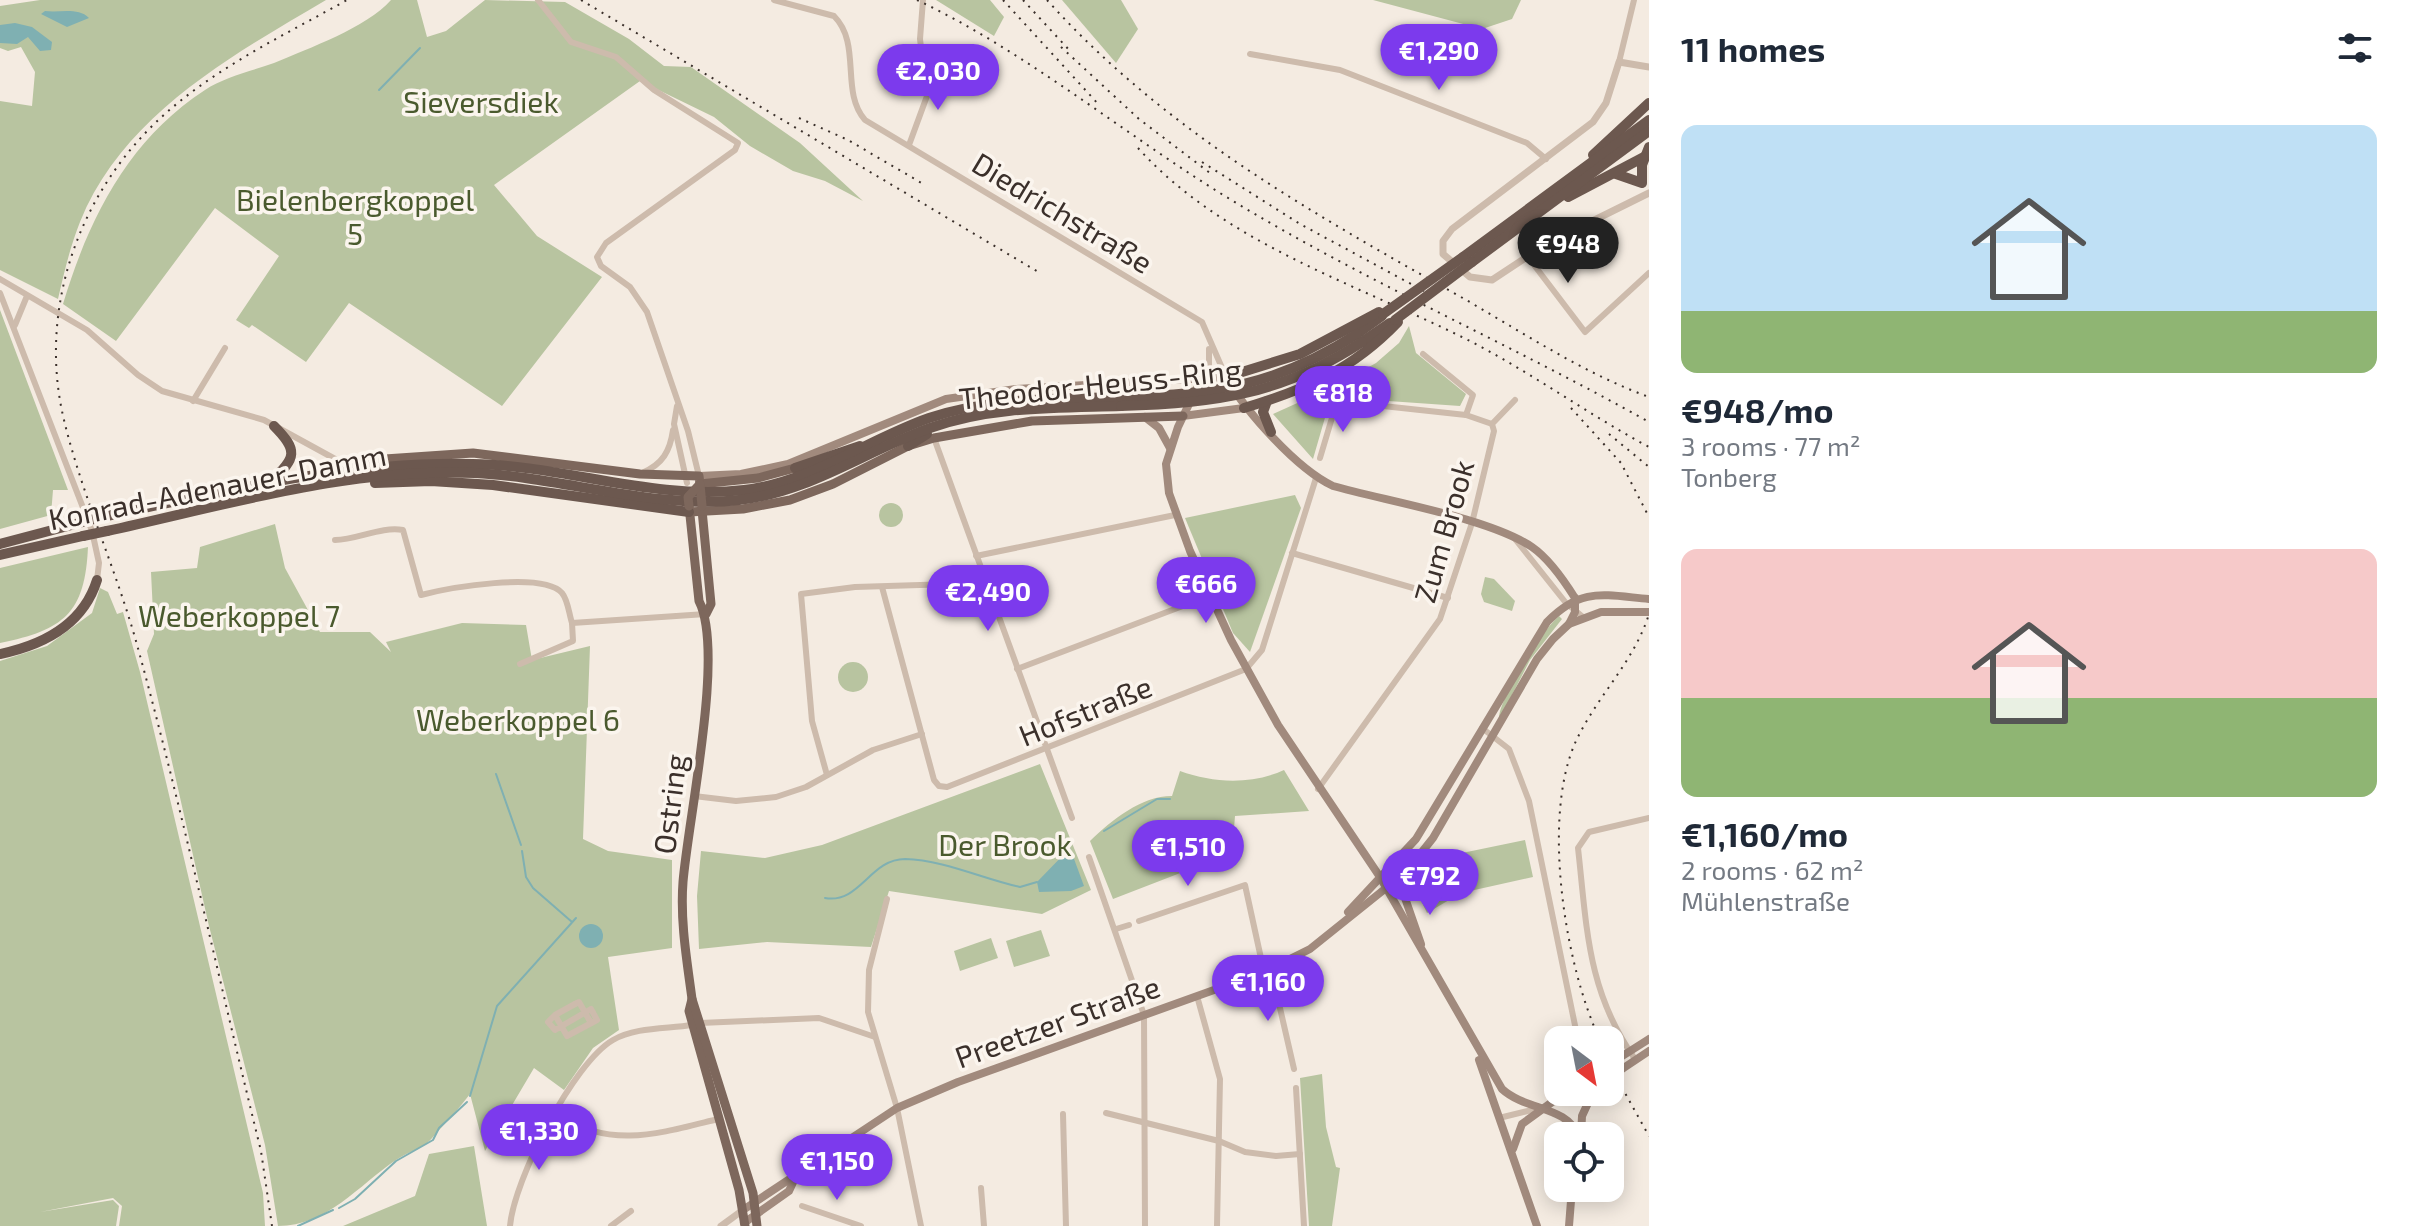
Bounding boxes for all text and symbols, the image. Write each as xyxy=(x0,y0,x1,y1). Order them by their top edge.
pin: €1,290 xyxy=(1374,24,1504,92)
icon: filters xyxy=(2333,26,2377,70)
text: 11 homes xyxy=(1681,28,1825,69)
text: €1,290 xyxy=(1398,34,1480,65)
pin: €2,030 xyxy=(873,44,1003,112)
text: €2,030 xyxy=(895,54,981,85)
park label: Sieversdiek xyxy=(403,83,559,119)
street label: Diedrichstraße xyxy=(966,144,1160,280)
icon: home xyxy=(1957,177,2101,321)
park label: Bielenbergkoppel 5 xyxy=(236,181,474,251)
pin: €948 xyxy=(1521,217,1615,285)
text: €948 xyxy=(1536,227,1600,258)
street label: Theodor-Heuss-Ring xyxy=(957,350,1243,416)
pin: €818 xyxy=(1296,366,1390,434)
text: €818 xyxy=(1313,376,1373,407)
text: €948/mo xyxy=(1681,389,1833,430)
text: 3 rooms · 77 m² xyxy=(1681,430,1861,461)
street label: Konrad-Adenauer-Damm xyxy=(45,436,389,536)
street label: Zum Brook xyxy=(1405,456,1481,606)
text: Tonberg xyxy=(1681,461,1777,492)
pin: €666 xyxy=(1159,557,1253,625)
pin: €2,490 xyxy=(923,565,1053,633)
text: €666 xyxy=(1175,567,1237,598)
text: €2,490 xyxy=(945,575,1031,606)
park label: Weberkoppel 7 xyxy=(138,597,340,633)
icon: home xyxy=(1957,601,2101,745)
street label: Hofstraße xyxy=(1013,667,1157,753)
park label: Weberkoppel 6 xyxy=(416,701,620,737)
street label: Ostring xyxy=(645,752,693,856)
text: €1,160/mo xyxy=(1681,813,1848,854)
pin: €1,510 xyxy=(1123,820,1253,888)
park label: Der Brook xyxy=(938,826,1072,862)
text: €1,510 xyxy=(1150,830,1226,861)
pin: €792 xyxy=(1383,849,1477,917)
text: 2 rooms · 62 m² xyxy=(1681,854,1864,885)
text: €792 xyxy=(1400,859,1460,890)
text: Mühlenstraße xyxy=(1681,885,1850,916)
pin: €1,160 xyxy=(1203,955,1333,1023)
text: €1,160 xyxy=(1230,965,1306,996)
street label: Preetzer Straße xyxy=(950,967,1164,1075)
north arrow xyxy=(1544,1026,1624,1106)
map controls xyxy=(1544,1026,1624,1202)
pin: €1,330 xyxy=(474,1104,604,1172)
text: €1,330 xyxy=(499,1114,579,1145)
button: locate xyxy=(1544,1122,1624,1202)
pin: €1,150 xyxy=(772,1134,902,1202)
text: €1,150 xyxy=(799,1144,875,1175)

